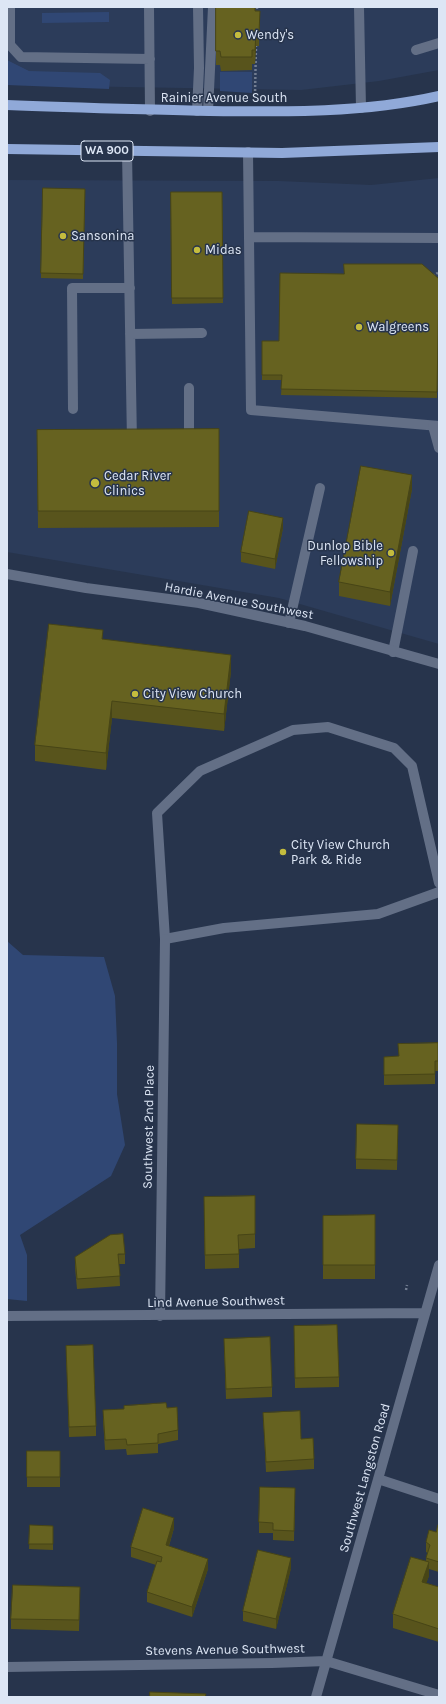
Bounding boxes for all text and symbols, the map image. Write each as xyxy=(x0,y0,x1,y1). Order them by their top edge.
place label: Wendy's xyxy=(246,27,294,43)
marker: Wendy's xyxy=(233,30,243,40)
street label: Rainier Avenue South xyxy=(161,90,287,106)
road number: WA 900 xyxy=(81,141,133,161)
place label: Sansonina xyxy=(71,228,135,244)
marker: Sansonina xyxy=(58,231,68,241)
place label: Midas xyxy=(205,242,242,258)
marker: Midas xyxy=(192,245,202,255)
place label: Walgreens xyxy=(367,319,429,335)
marker: Walgreens xyxy=(354,322,364,332)
place label: Cedar River Clinics xyxy=(104,468,171,499)
marker: Cedar River Clinics xyxy=(89,477,101,489)
place label: Dunlop Bible Fellowship xyxy=(307,538,383,569)
marker: Dunlop Bible Fellowship xyxy=(386,548,396,558)
street label: Hardie Avenue Southwest xyxy=(163,579,315,623)
place label: City View Church xyxy=(143,686,242,702)
marker: City View Church xyxy=(130,689,140,699)
place label: City View Church Park & Ride xyxy=(291,837,390,868)
marker: City View Church Park & Ride xyxy=(278,847,288,857)
street label: Southwest 2nd Place xyxy=(140,1065,158,1189)
street label: Lind Avenue Southwest xyxy=(147,1293,285,1311)
street label: Southwest Langston Road xyxy=(336,1402,394,1554)
street label: Stevens Avenue Southwest xyxy=(145,1641,305,1659)

